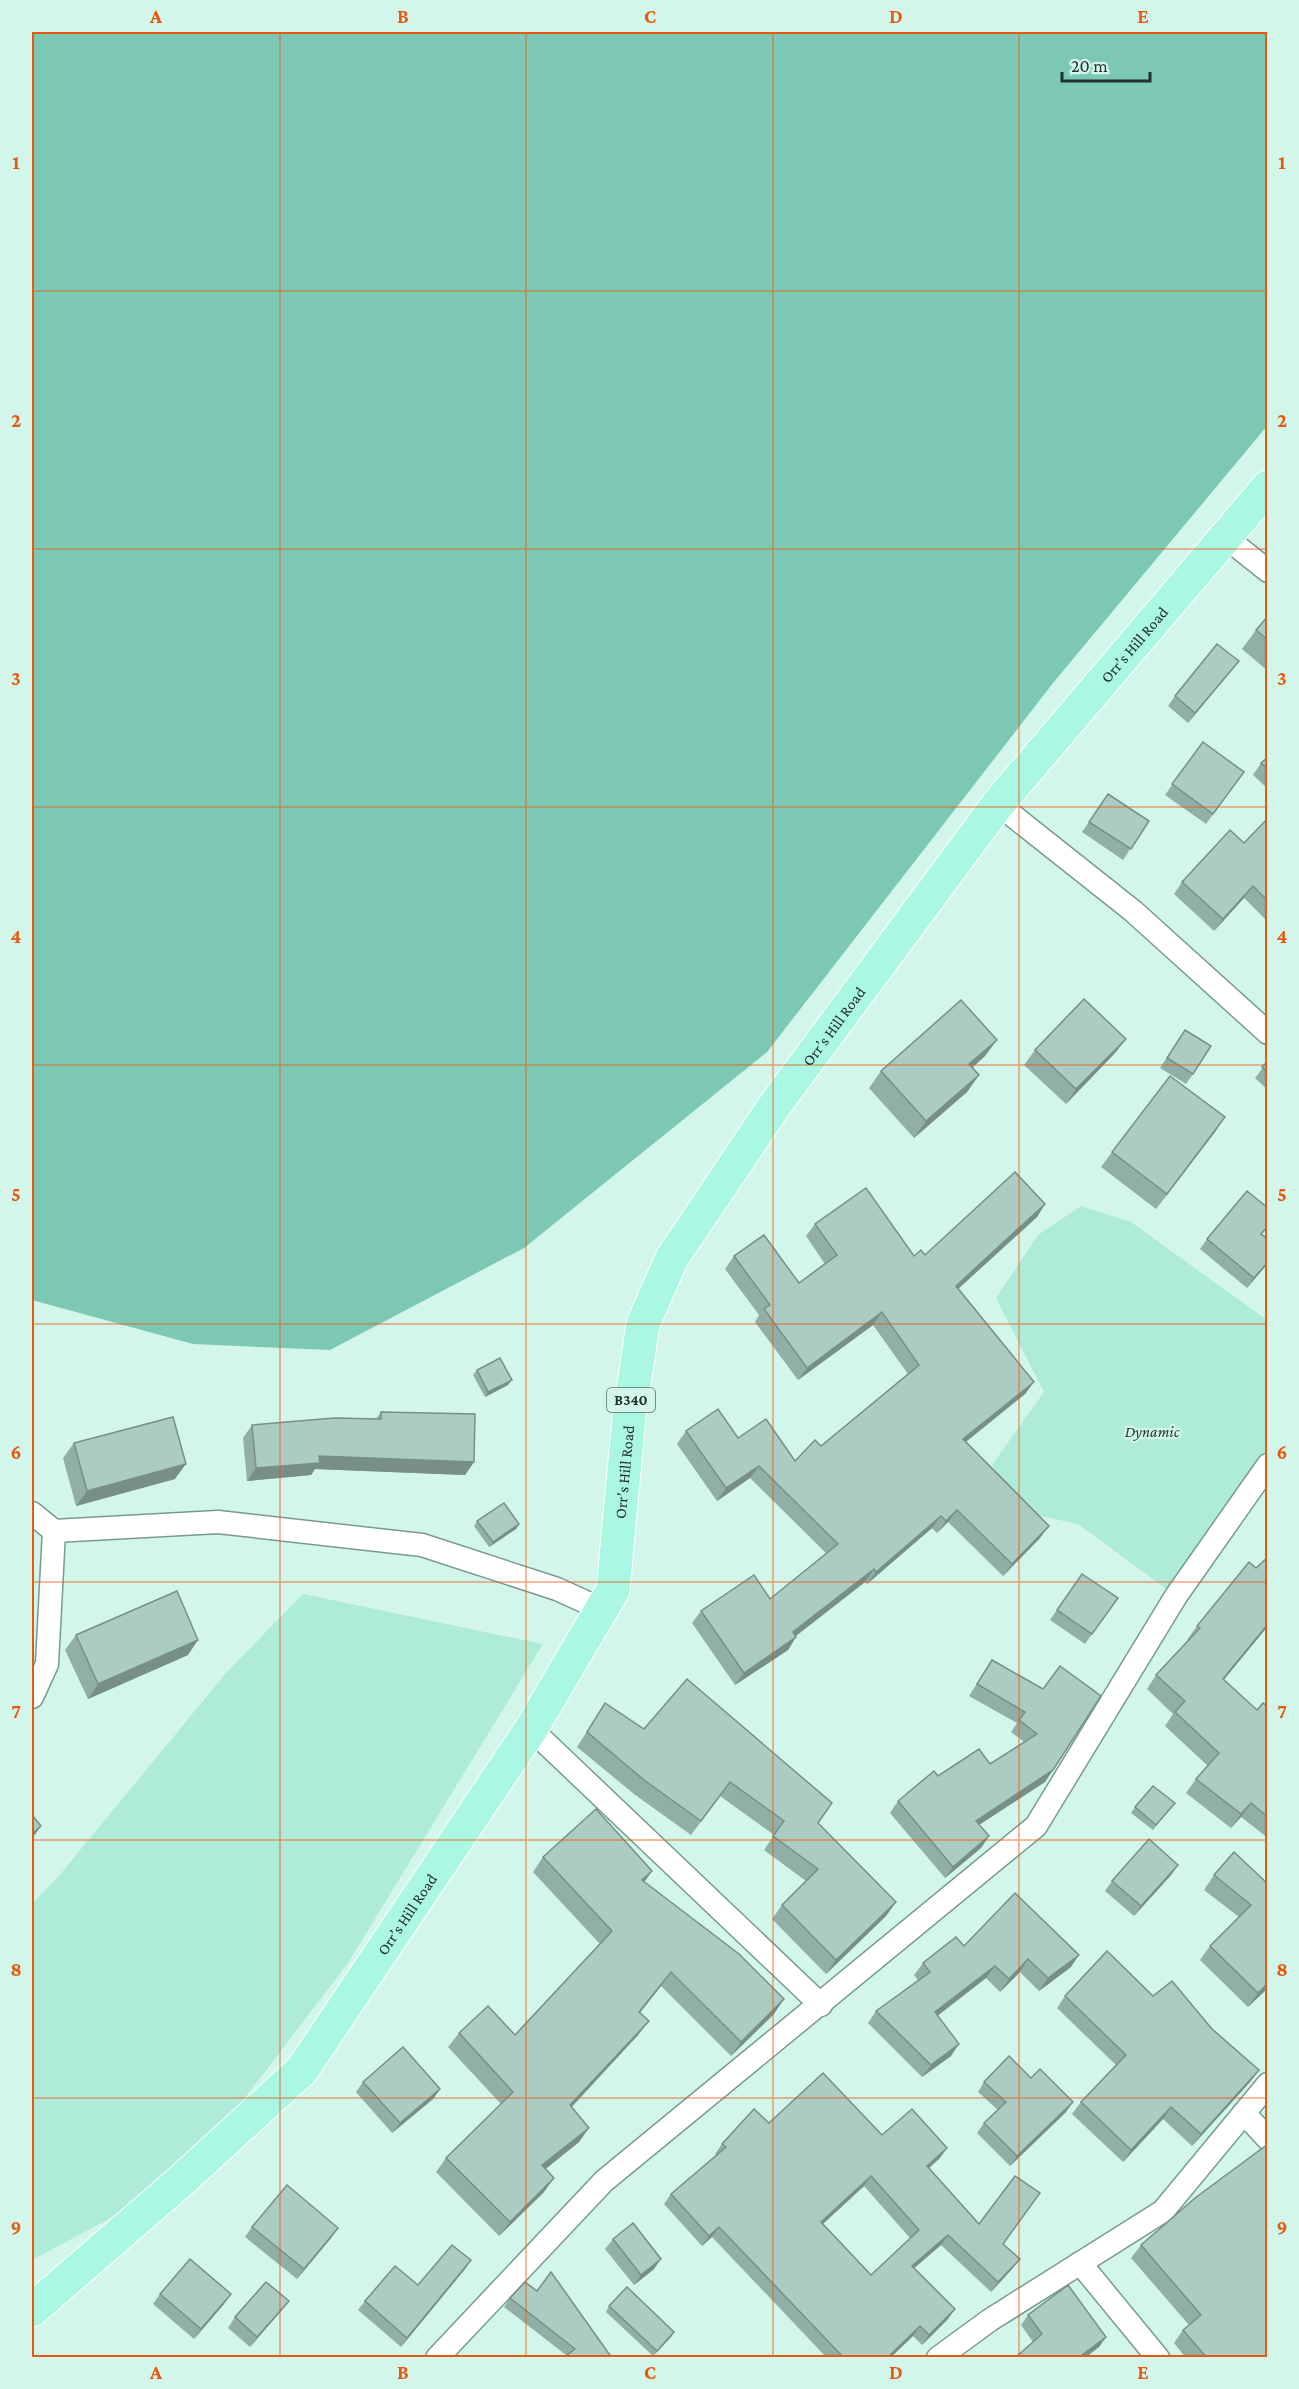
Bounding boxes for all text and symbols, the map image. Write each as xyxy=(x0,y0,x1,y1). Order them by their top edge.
text: A xyxy=(149,5,163,27)
text: B xyxy=(397,5,409,27)
text: C xyxy=(644,5,656,27)
text: D xyxy=(889,5,903,27)
text: E xyxy=(1137,5,1149,27)
scale bar xyxy=(1062,45,1150,83)
text: 20 m xyxy=(1071,56,1108,76)
text: 1 xyxy=(12,151,20,173)
text: 1 xyxy=(1278,151,1286,173)
text: 2 xyxy=(11,409,21,431)
text: 2 xyxy=(1277,409,1287,431)
street label: Orr’s Hill Road xyxy=(1097,603,1172,686)
text: 3 xyxy=(11,667,21,689)
text: 3 xyxy=(1277,667,1287,689)
text: 4 xyxy=(11,925,22,947)
text: 4 xyxy=(1277,925,1288,947)
street label: Orr’s Hill Road xyxy=(799,983,869,1069)
text: 5 xyxy=(11,1183,21,1205)
text: 5 xyxy=(1277,1183,1287,1205)
road number: B340 xyxy=(607,1388,655,1412)
park label: Dynamic xyxy=(1125,1423,1180,1441)
street label: Orr’s Hill Road xyxy=(612,1424,637,1519)
text: 6 xyxy=(11,1441,21,1463)
text: 6 xyxy=(1277,1441,1287,1463)
text: 7 xyxy=(11,1700,21,1722)
text: 7 xyxy=(1277,1700,1287,1722)
street label: Orr’s Hill Road xyxy=(374,1870,441,1958)
text: 8 xyxy=(10,1958,22,1980)
text: 8 xyxy=(1276,1958,1288,1980)
text: 9 xyxy=(11,2216,21,2238)
text: 9 xyxy=(1277,2216,1287,2238)
text: A xyxy=(149,2361,163,2383)
text: B xyxy=(397,2361,409,2383)
text: C xyxy=(644,2361,656,2383)
text: D xyxy=(889,2361,903,2383)
text: E xyxy=(1137,2361,1149,2383)

